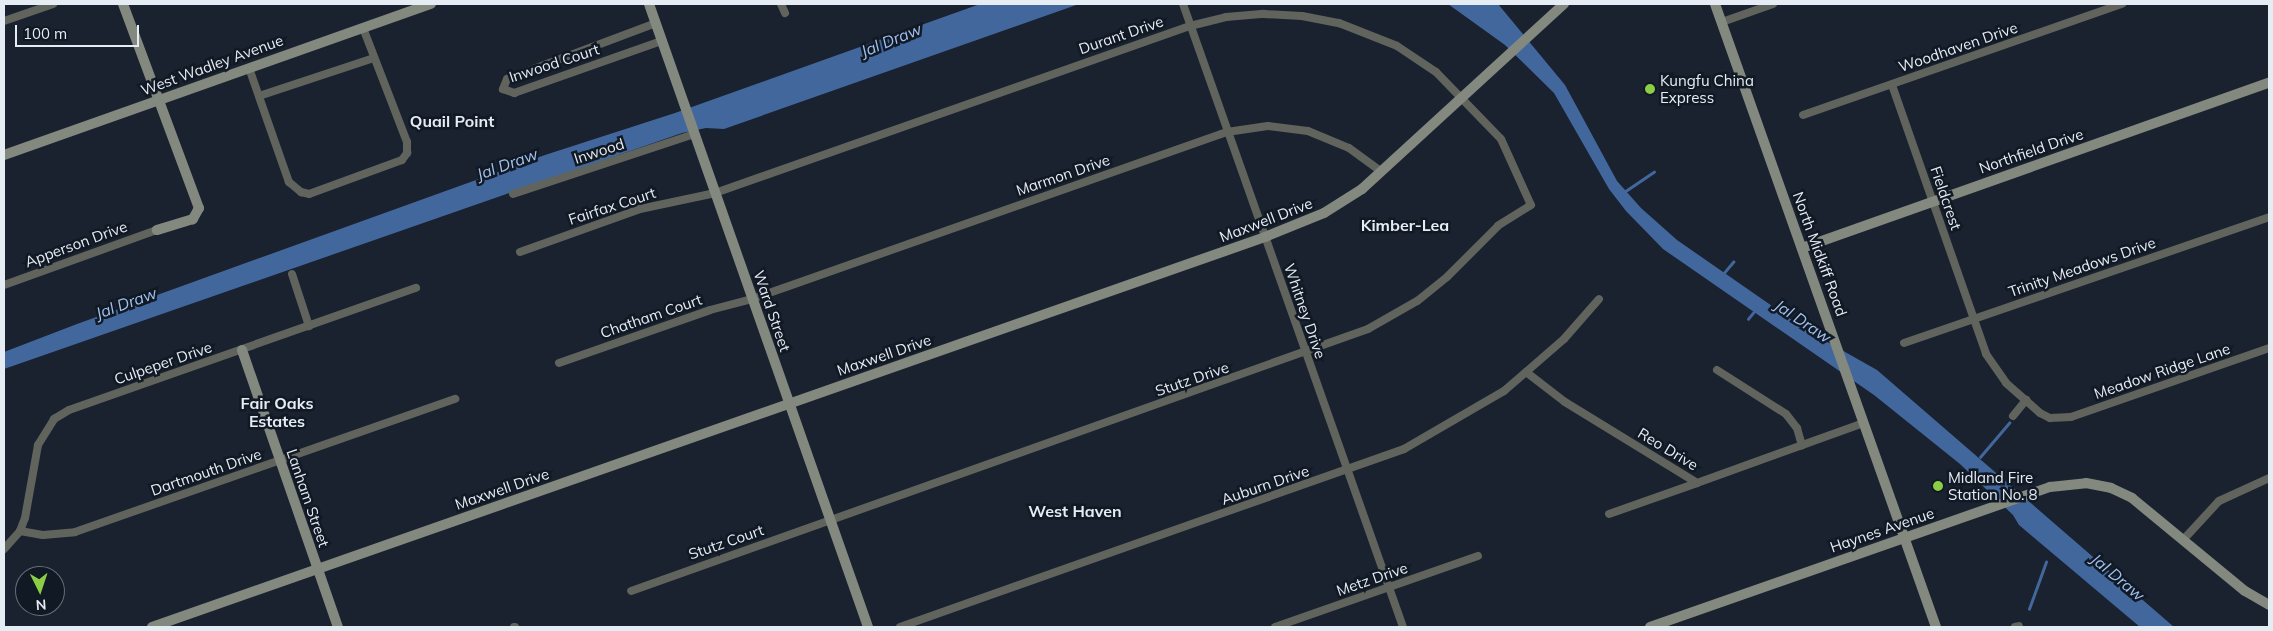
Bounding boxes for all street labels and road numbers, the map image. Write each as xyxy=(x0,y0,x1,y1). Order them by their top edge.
street label: Durant Drive xyxy=(1076,12,1166,58)
street label: Woodhaven Drive xyxy=(1896,18,2020,76)
street label: West Wadley Avenue xyxy=(138,31,286,99)
street label: Inwood Court xyxy=(507,40,601,86)
street label: Northfield Drive xyxy=(1976,125,2086,177)
street label: Inwood xyxy=(572,134,626,168)
street label: Marmon Drive xyxy=(1014,151,1112,199)
street label: Fieldcrest xyxy=(1927,164,1965,232)
street label: Fairfax Court xyxy=(566,183,658,229)
street label: North Midkiff Road xyxy=(1789,189,1851,319)
street label: Maxwell Drive xyxy=(1217,194,1315,246)
street label: Apperson Drive xyxy=(22,217,130,271)
street label: Trinity Meadows Drive xyxy=(2006,233,2158,301)
street label: Whitney Drive xyxy=(1280,261,1330,361)
street label: Ward Street xyxy=(750,268,794,354)
street label: Chatham Court xyxy=(598,290,704,342)
street label: Maxwell Drive xyxy=(835,331,933,379)
street label: Culpeper Drive xyxy=(112,338,214,388)
street label: Meadow Ridge Lane xyxy=(2092,339,2232,403)
street label: Stutz Drive xyxy=(1153,358,1231,400)
street label: Reo Drive xyxy=(1635,424,1701,474)
street label: Dartmouth Drive xyxy=(148,445,264,499)
street label: Lanham Street xyxy=(283,447,333,549)
street label: Auburn Drive xyxy=(1219,462,1311,508)
street label: Maxwell Drive xyxy=(453,465,551,513)
street label: Haynes Avenue xyxy=(1828,504,1936,556)
street label: Stutz Court xyxy=(686,521,766,563)
street label: Metz Drive xyxy=(1334,558,1410,600)

